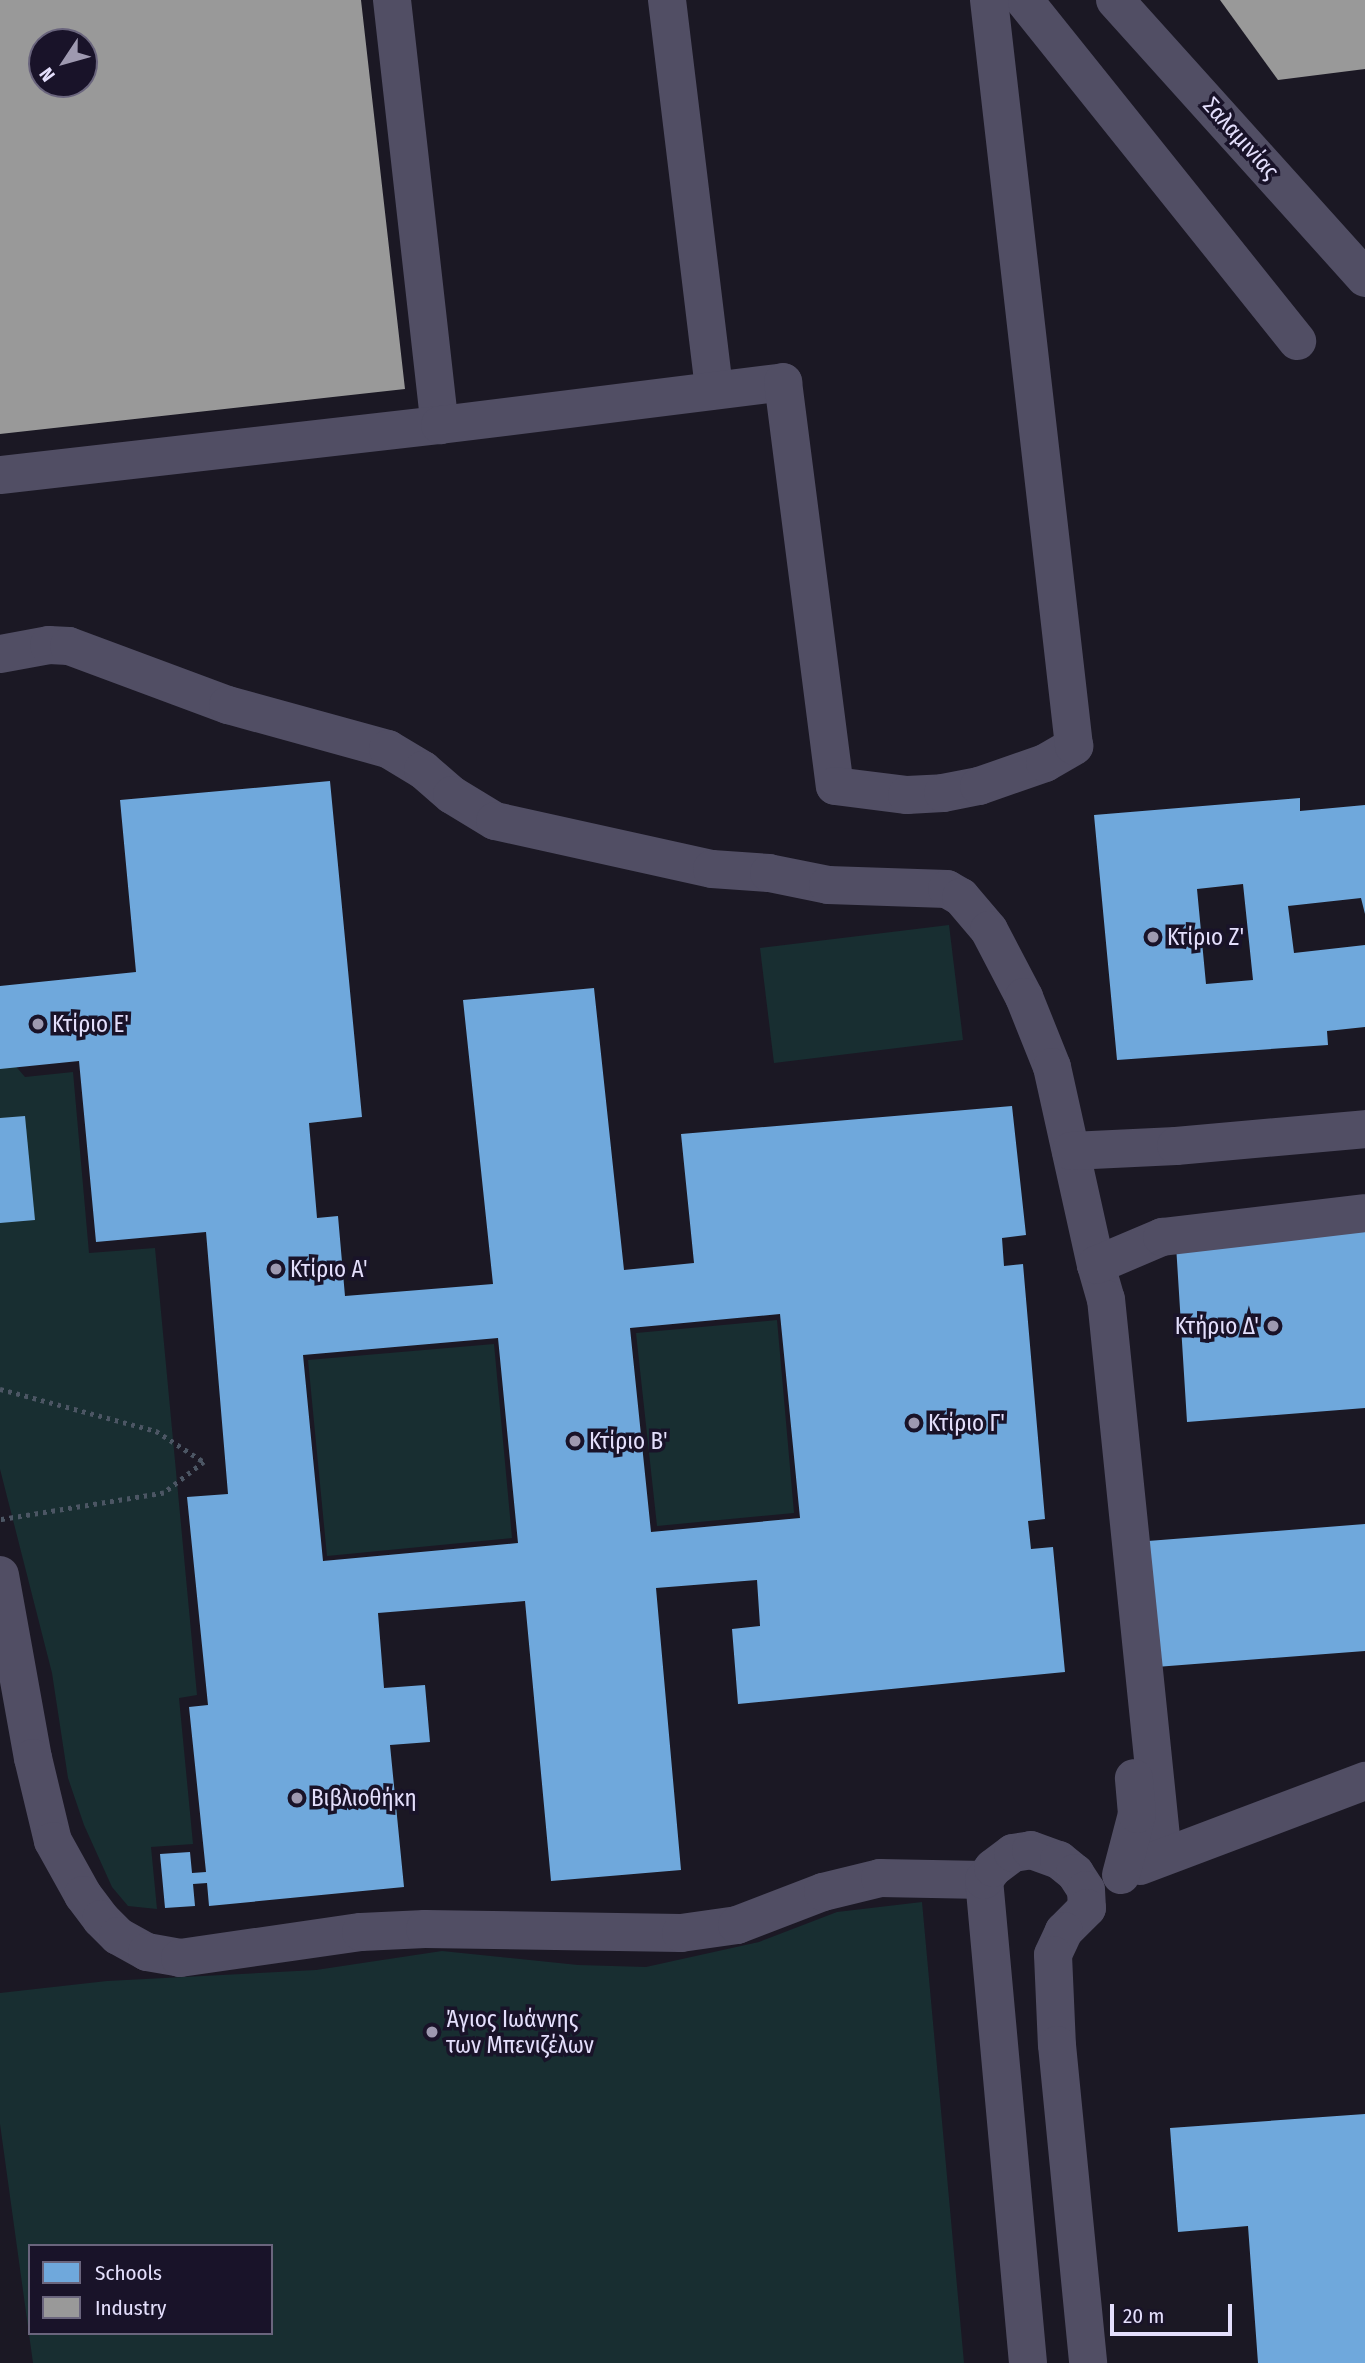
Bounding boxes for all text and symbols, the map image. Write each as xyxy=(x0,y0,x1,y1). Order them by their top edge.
north arrow xyxy=(28,28,98,98)
text: N xyxy=(35,63,60,86)
street label: Σαλαμινίας xyxy=(1197,92,1285,184)
place label: Κτίριο Ζ' xyxy=(1167,923,1244,951)
marker: Κτίριο Ζ' xyxy=(1145,929,1161,945)
place label: Κτίριο Ε' xyxy=(52,1010,129,1038)
marker: Κτίριο Ε' xyxy=(30,1016,46,1032)
place label: Κτίριο Α' xyxy=(290,1255,368,1283)
marker: Κτίριο Α' xyxy=(268,1261,284,1277)
place label: Κτήριο Δ' xyxy=(1175,1312,1259,1340)
marker: Κτήριο Δ' xyxy=(1265,1318,1281,1334)
place label: Κτίριο Γ' xyxy=(928,1409,1005,1437)
marker: Κτίριο Γ' xyxy=(906,1415,922,1431)
place label: Κτίριο Β' xyxy=(589,1427,668,1455)
marker: Κτίριο Β' xyxy=(567,1433,583,1449)
place label: Βιβλιοθήκη xyxy=(311,1784,417,1812)
marker: Βιβλιοθήκη xyxy=(289,1790,305,1806)
place label: Άγιος Ιωάννης των Μπενιζέλων xyxy=(446,2005,594,2059)
marker: Άγιος Ιωάννης των Μπενιζέλων xyxy=(424,2024,440,2040)
legend xyxy=(28,2244,273,2335)
text: Schools xyxy=(95,2260,162,2286)
scale bar xyxy=(1113,2290,1236,2334)
text: Industry xyxy=(95,2295,166,2321)
text: 20 m xyxy=(1123,2303,1164,2329)

